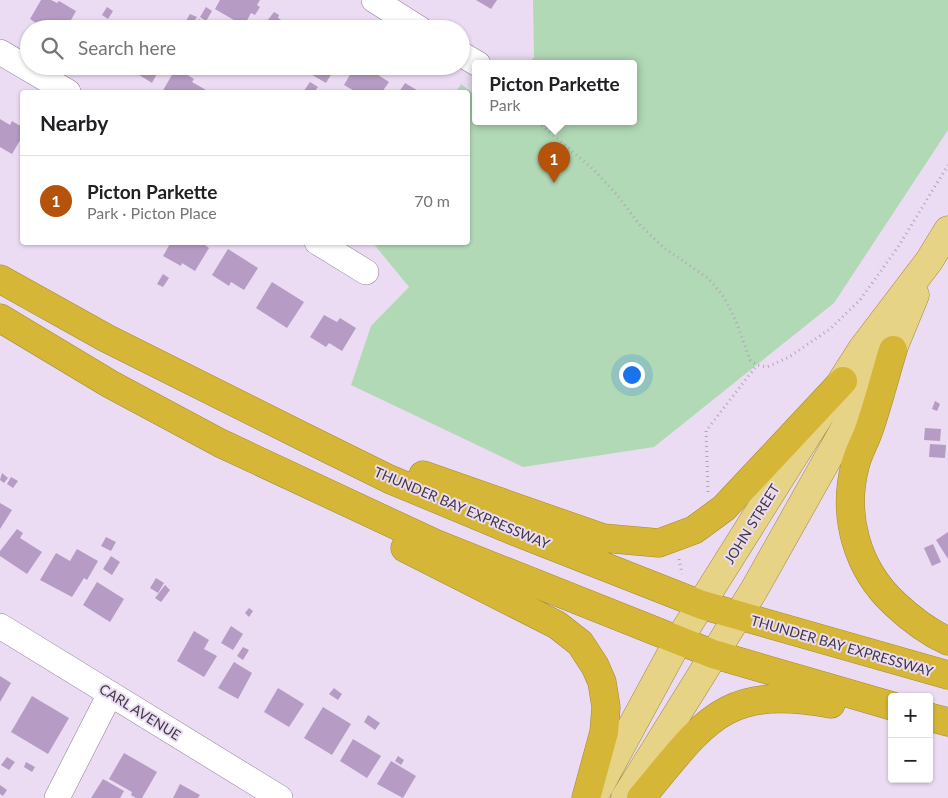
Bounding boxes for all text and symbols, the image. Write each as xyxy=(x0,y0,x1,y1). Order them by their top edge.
search box xyxy=(20,20,470,75)
icon: search xyxy=(38,34,66,62)
text: Search here xyxy=(78,36,176,59)
popup xyxy=(472,60,637,125)
text: Picton Parkette xyxy=(489,72,620,95)
text: Park xyxy=(489,95,521,114)
text: Nearby xyxy=(40,110,108,135)
pin: 1 xyxy=(538,142,570,183)
text: Picton Parkette xyxy=(87,180,217,203)
text: 1 xyxy=(51,191,61,210)
text: 70 m xyxy=(414,191,450,210)
text: Park · Picton Place xyxy=(87,203,217,222)
your location xyxy=(619,362,645,388)
street label: THUNDER BAY EXPRESSWAY xyxy=(372,463,553,552)
street label: JOHN STREET xyxy=(720,480,783,567)
street label: THUNDER BAY EXPRESSWAY xyxy=(749,611,936,680)
street label: CARL AVENUE xyxy=(96,680,184,743)
map controls xyxy=(888,693,933,783)
button: + xyxy=(888,693,933,738)
button: − xyxy=(888,738,933,783)

